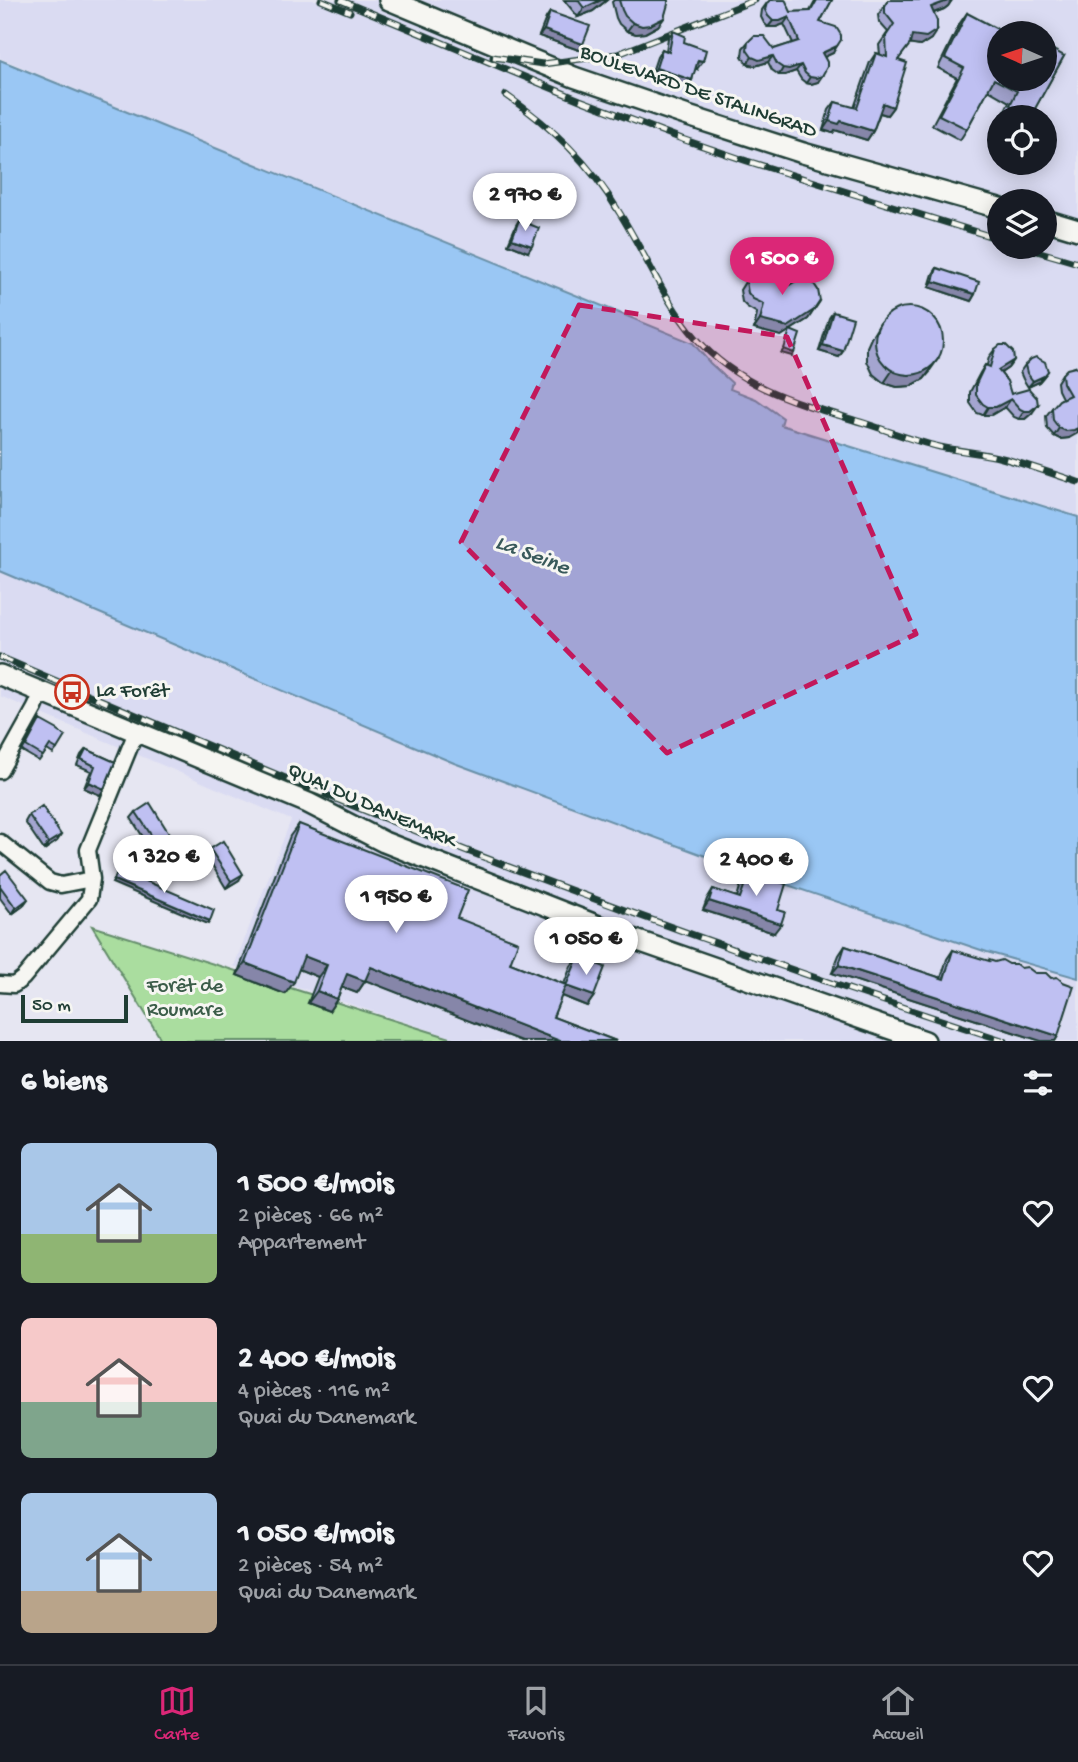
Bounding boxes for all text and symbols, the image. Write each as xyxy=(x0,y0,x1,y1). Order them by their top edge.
north arrow xyxy=(987,21,1057,91)
map controls xyxy=(987,21,1057,259)
street label: BOULEVARD DE STALINGRAD xyxy=(575,40,820,145)
button: locate xyxy=(987,105,1057,175)
pin: 2 970 € xyxy=(460,174,590,233)
text: 2 970 € xyxy=(489,182,561,209)
button: layers xyxy=(987,189,1057,259)
pin: 1 500 € xyxy=(717,238,847,297)
text: 1 500 € xyxy=(746,246,818,273)
water label: La Seine xyxy=(491,530,574,583)
bus stop icon: La Forêt xyxy=(53,673,91,711)
place label: La Forêt xyxy=(96,680,171,705)
street label: QUAI DU DANEMARK xyxy=(283,759,461,856)
pin: 1 320 € xyxy=(99,836,229,895)
pin: 2 400 € xyxy=(691,838,821,898)
text: 1 320 € xyxy=(129,844,199,871)
text: 2 400 € xyxy=(720,847,792,874)
pin: 1 950 € xyxy=(331,876,461,935)
text: 1 950 € xyxy=(361,884,431,911)
pin: 1 050 € xyxy=(521,918,651,977)
text: 1 050 € xyxy=(550,926,622,953)
park label: Forêt de Roumare xyxy=(146,975,224,1024)
scale bar xyxy=(21,992,128,1024)
text: 50 m xyxy=(32,995,71,1018)
icon: filters xyxy=(1019,1064,1057,1102)
text: 6 biens xyxy=(21,1066,106,1101)
text: 1 500 €/mois xyxy=(238,1168,394,1203)
icon: home xyxy=(77,1171,161,1255)
icon: heart xyxy=(1019,1194,1057,1232)
text: 2 pièces · 66 m² xyxy=(238,1203,383,1230)
text: Appartement xyxy=(238,1230,365,1257)
text: 2 400 €/mois xyxy=(238,1343,395,1378)
icon: home xyxy=(77,1346,161,1430)
icon: heart xyxy=(1019,1369,1057,1407)
text: 4 pièces · 116 m² xyxy=(238,1378,390,1405)
text: Quai du Danemark xyxy=(238,1405,415,1432)
text: 1 050 €/mois xyxy=(238,1518,394,1553)
icon: home xyxy=(77,1521,161,1605)
icon: heart xyxy=(1019,1544,1057,1582)
text: 2 pièces · 54 m² xyxy=(238,1553,383,1580)
text: Quai du Danemark xyxy=(238,1580,415,1607)
tab: Carte xyxy=(154,1682,199,1747)
tab: Favoris xyxy=(508,1682,564,1747)
tab: Accueil xyxy=(873,1682,924,1747)

